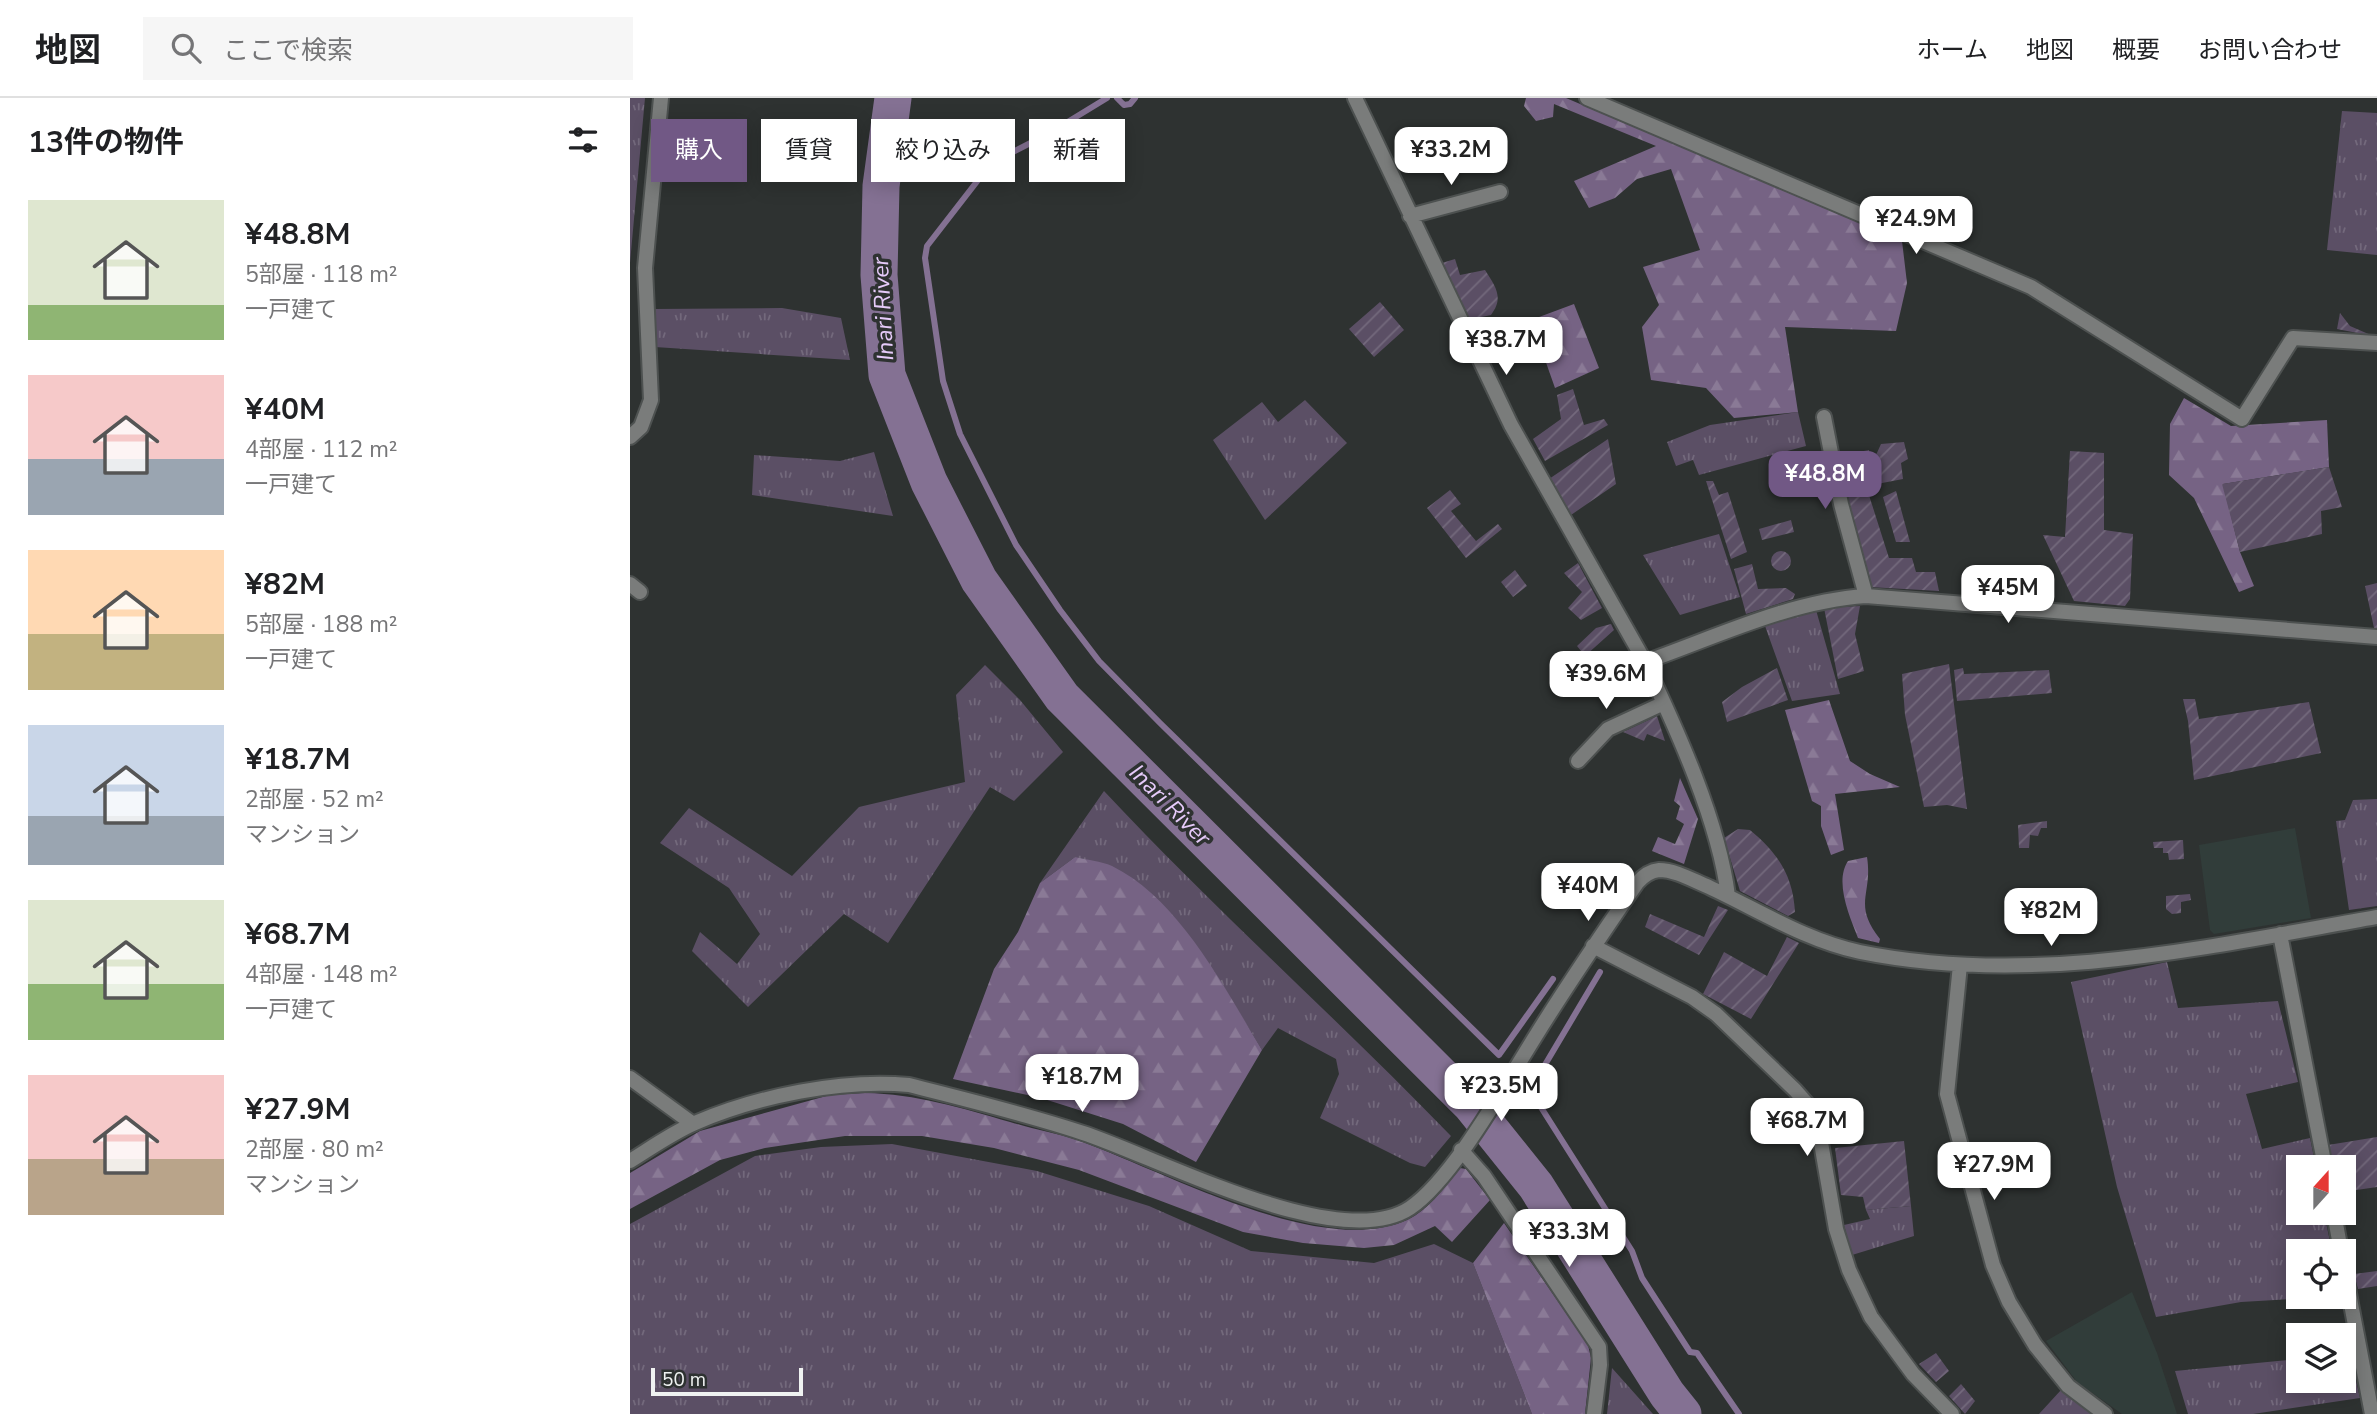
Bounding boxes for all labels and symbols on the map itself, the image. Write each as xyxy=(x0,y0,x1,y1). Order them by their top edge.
pin: ¥33.2M xyxy=(1394,127,1508,187)
pin: ¥24.9M xyxy=(1859,197,1973,256)
water label: Inari River xyxy=(865,256,901,361)
pin: ¥38.7M xyxy=(1449,317,1563,377)
pin: ¥48.8M xyxy=(1768,452,1882,511)
pin: ¥45M xyxy=(1967,566,2049,625)
pin: ¥39.6M xyxy=(1549,652,1663,711)
water label: Inari River xyxy=(1122,757,1218,853)
pin: ¥40M xyxy=(1547,864,1629,923)
pin: ¥82M xyxy=(2010,888,2092,948)
pin: ¥18.7M xyxy=(1025,1054,1139,1114)
pin: ¥23.5M xyxy=(1444,1063,1558,1123)
pin: ¥68.7M xyxy=(1750,1098,1864,1158)
pin: ¥27.9M xyxy=(1937,1142,2051,1202)
north arrow xyxy=(2286,1155,2356,1225)
pin: ¥33.3M xyxy=(1512,1210,1626,1269)
scale bar xyxy=(651,1365,803,1397)

